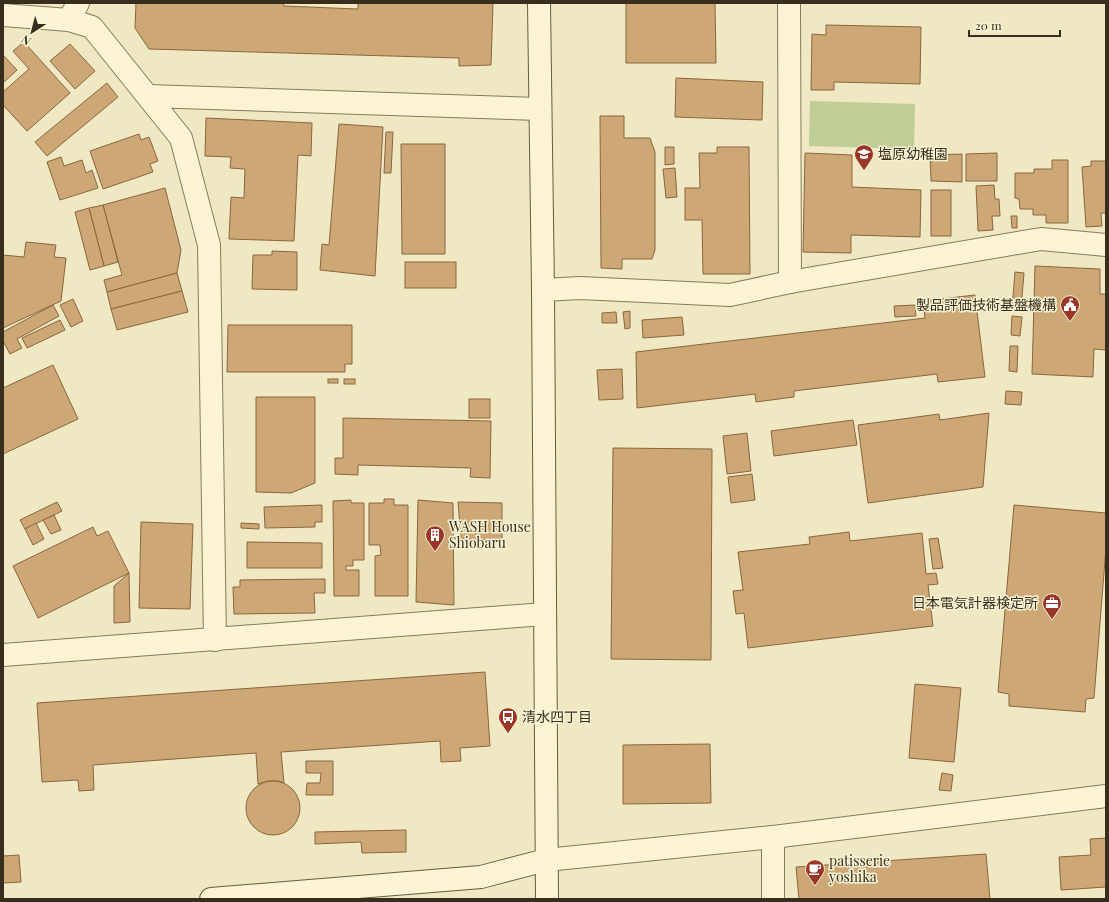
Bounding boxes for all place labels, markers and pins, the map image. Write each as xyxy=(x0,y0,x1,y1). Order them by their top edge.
school or university icon: 塩原幼稚園 xyxy=(853,143,875,171)
place label: 塩原幼稚園 xyxy=(878,144,948,163)
public building icon: 製品評価技術基盤機構 xyxy=(1059,294,1081,322)
place label: 製品評価技術基盤機構 xyxy=(916,295,1056,314)
place label: WASH House Shiobaru xyxy=(448,517,531,552)
building icon: WASH House Shiobaru xyxy=(424,524,446,552)
office icon: 日本電気計器検定所 xyxy=(1041,592,1063,620)
place label: 日本電気計器検定所 xyxy=(912,593,1038,612)
bus stop icon: 清水四丁目 xyxy=(497,706,519,734)
place label: 清水四丁目 xyxy=(522,707,592,726)
place label: patisserie yoshika xyxy=(828,851,890,886)
cafe icon: patisserie yoshika xyxy=(804,858,826,886)

